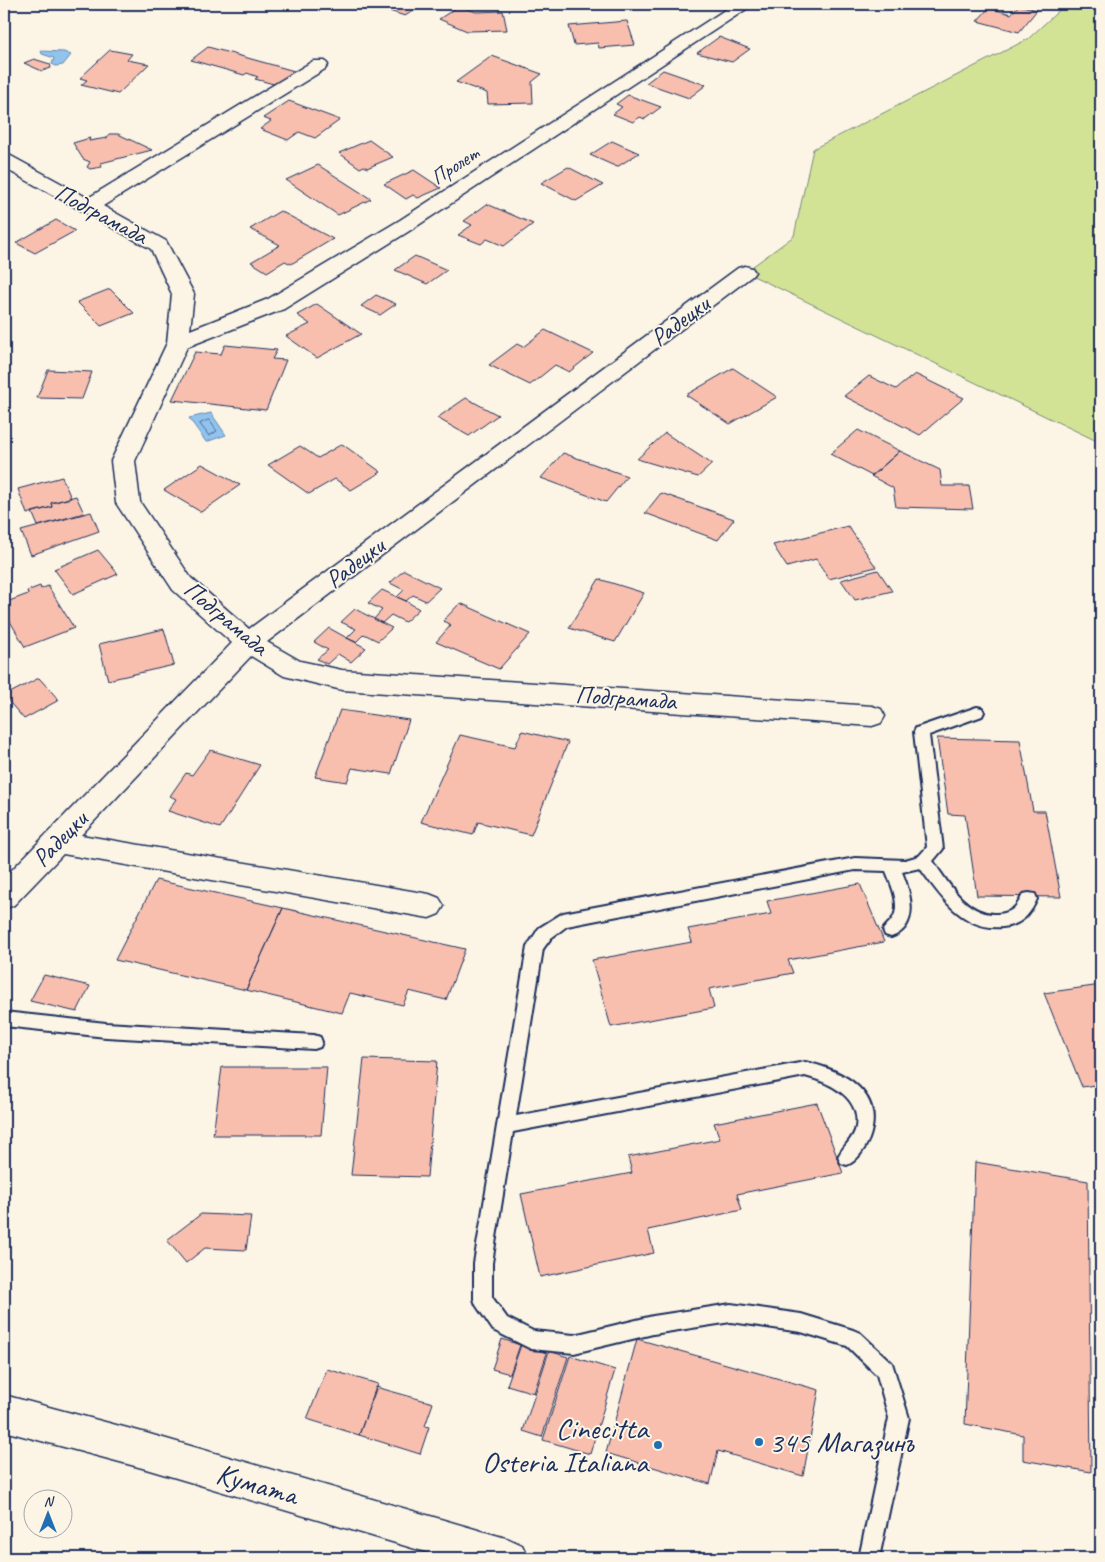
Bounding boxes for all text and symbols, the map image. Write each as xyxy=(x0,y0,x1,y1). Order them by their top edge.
street label: Пролет xyxy=(426,139,485,190)
street label: Подграмада xyxy=(49,176,155,253)
street label: Радецки xyxy=(644,287,718,354)
street label: Радецки xyxy=(319,529,393,596)
street label: Подграмада xyxy=(177,573,277,664)
street label: Подграмада xyxy=(575,679,680,718)
street label: Радецки xyxy=(26,803,96,874)
place label: Cinecitta Osteria Italiana xyxy=(482,1409,650,1481)
place label: 345 Магазинъ xyxy=(769,1423,915,1461)
marker: 345 Магазинъ xyxy=(753,1436,765,1448)
marker: Cinecitta Osteria Italiana xyxy=(652,1439,664,1451)
street label: Кумата xyxy=(212,1454,305,1514)
north arrow xyxy=(22,1490,72,1540)
text: N xyxy=(44,1493,55,1510)

